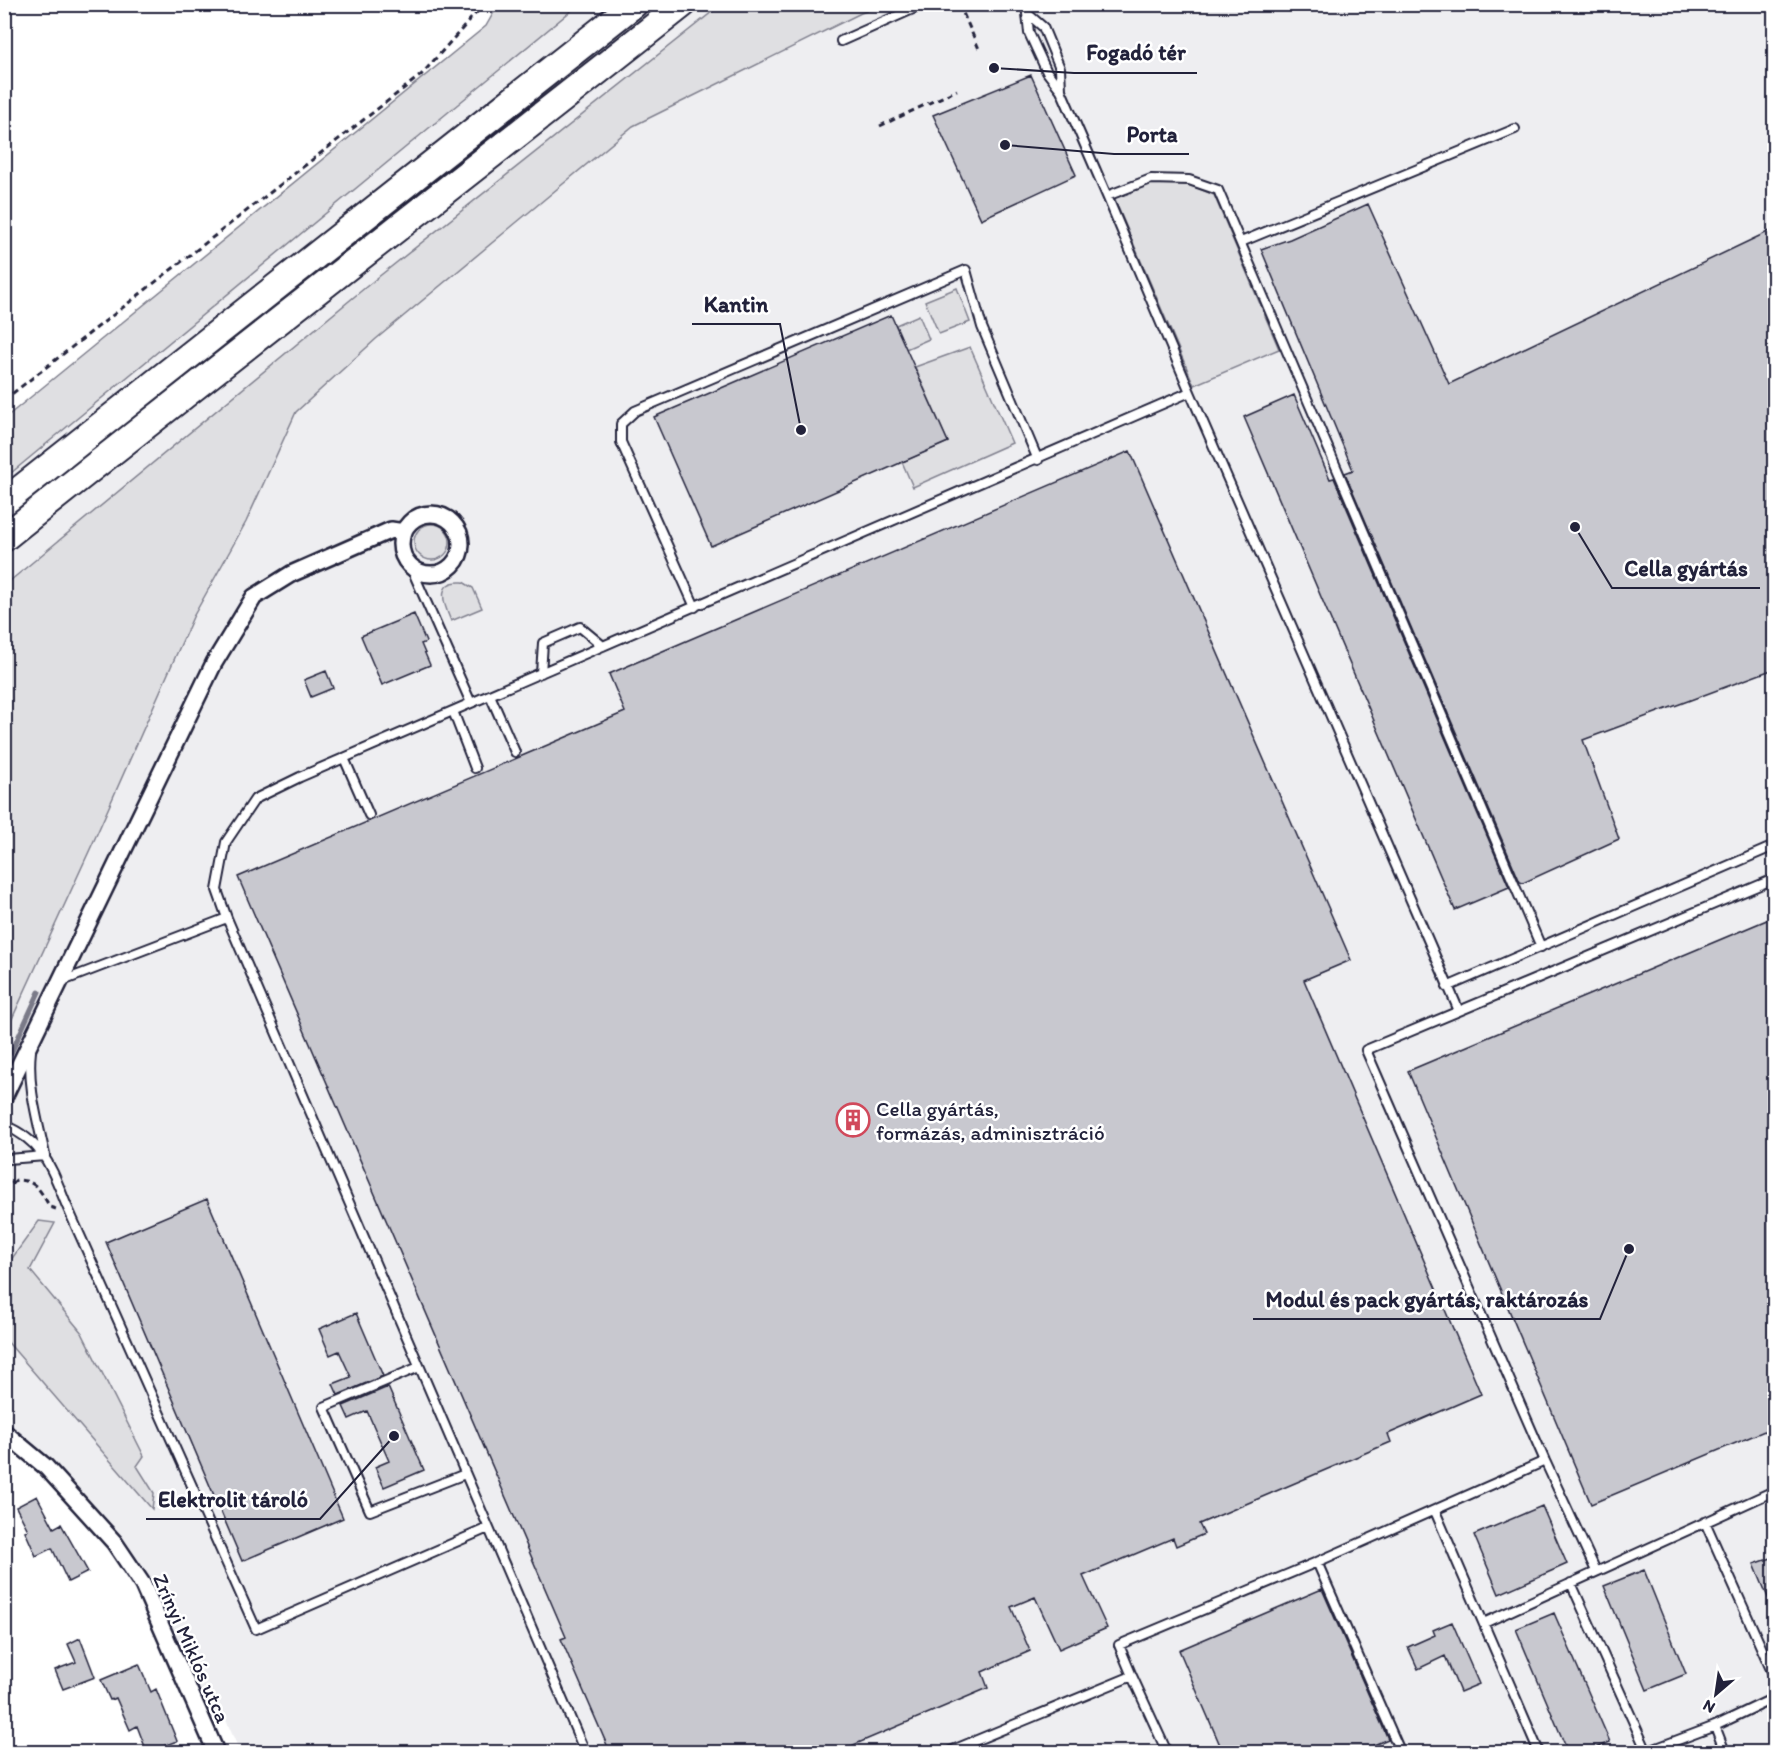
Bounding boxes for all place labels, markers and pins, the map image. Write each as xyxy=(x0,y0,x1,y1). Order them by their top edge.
callout: Fogadó tér xyxy=(1074,33,1197,73)
callout: Porta xyxy=(1114,114,1189,154)
callout: Kantin xyxy=(692,284,780,324)
callout: Cella gyártás xyxy=(1612,548,1760,588)
place label: Cella gyártás, formázás, adminisztráció xyxy=(876,1096,1105,1145)
building icon: Cella gyártás, formázás, adminisztráció xyxy=(835,1102,871,1138)
callout: Modul és pack gyártás, raktározás xyxy=(1253,1279,1600,1319)
callout: Elektrolit tároló xyxy=(146,1479,320,1519)

